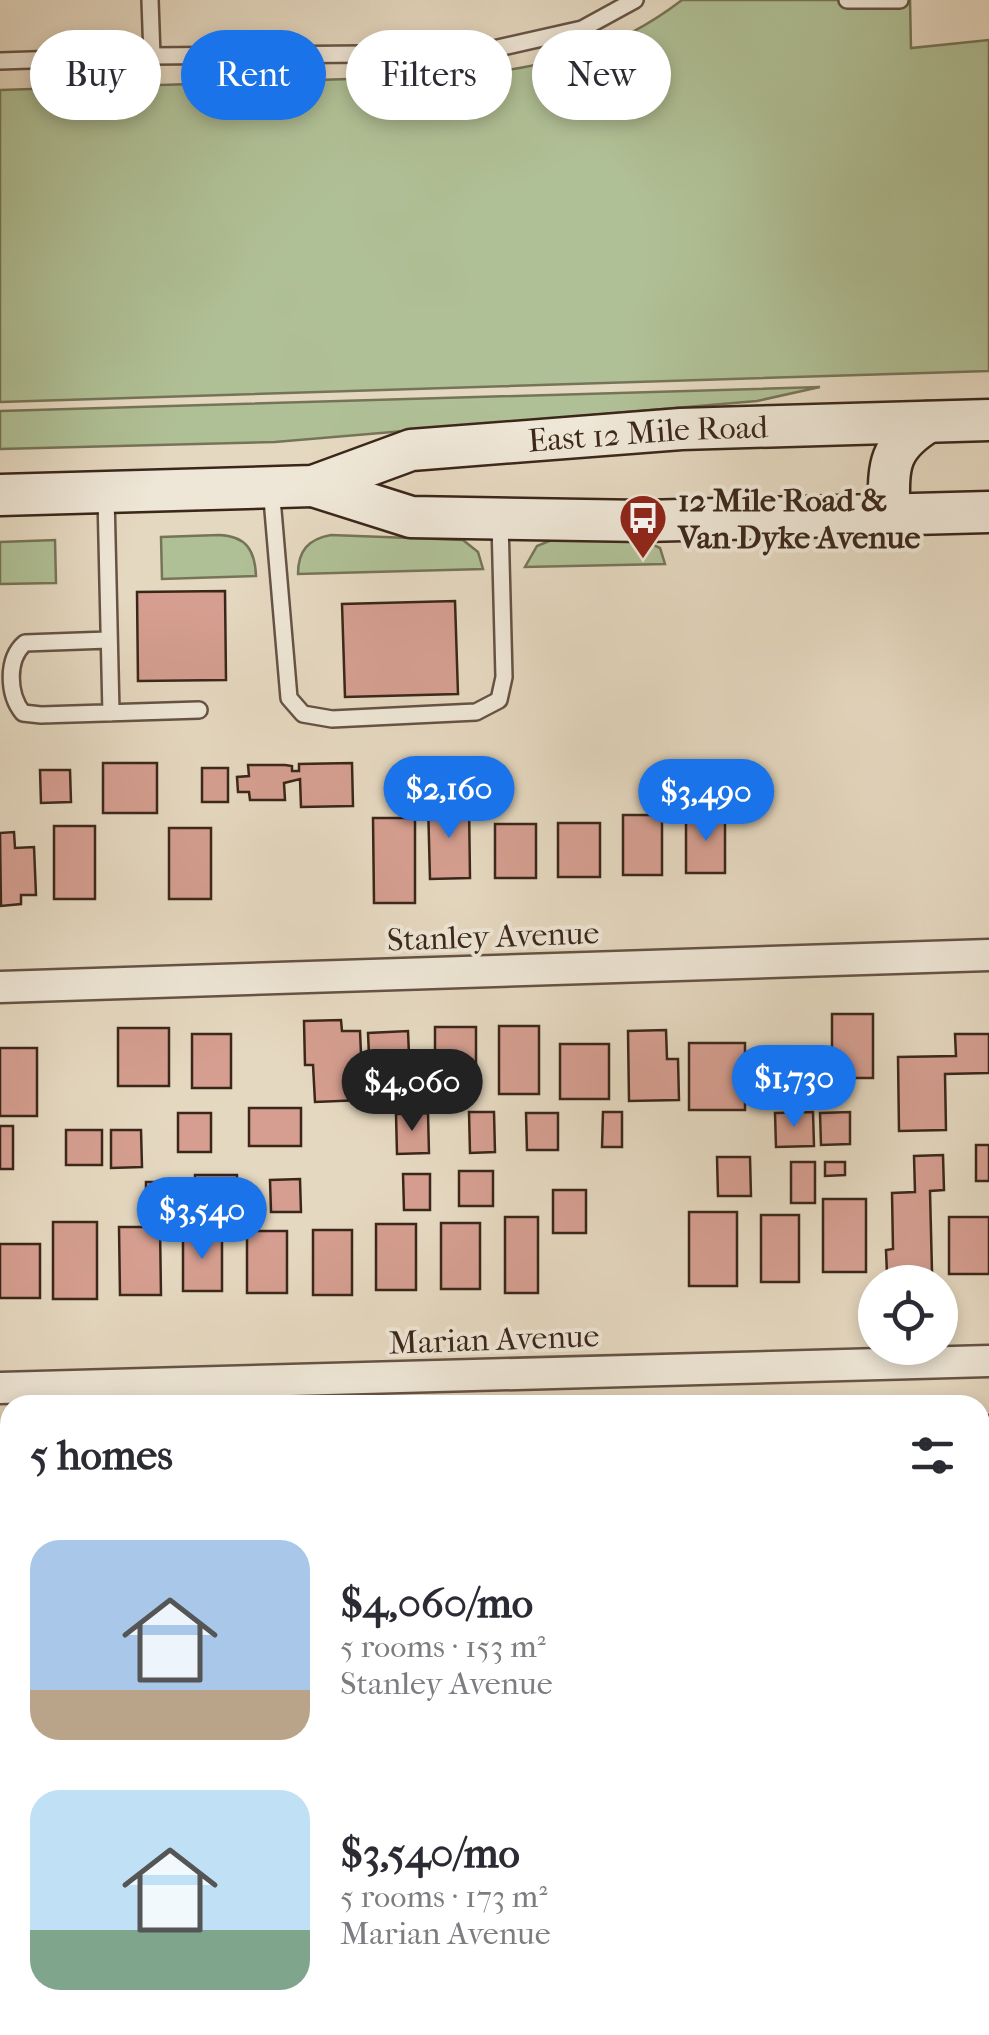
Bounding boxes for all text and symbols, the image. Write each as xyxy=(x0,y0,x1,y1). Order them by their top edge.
chip: Buy xyxy=(30,30,161,120)
chip: Rent xyxy=(181,30,326,120)
chip: Filters xyxy=(346,30,512,120)
chip: New xyxy=(532,30,671,120)
street label: East 12 Mile Road xyxy=(527,408,769,460)
place label: 12 Mile Road & Van Dyke Avenue xyxy=(677,482,920,556)
bus stop icon: 12 Mile Road & Van Dyke Avenue xyxy=(617,492,669,560)
pin: $2,160 xyxy=(368,756,530,841)
pin: $3,490 xyxy=(625,759,787,844)
text: $2,160 xyxy=(406,770,492,807)
text: $3,490 xyxy=(660,773,752,810)
street label: Stanley Avenue xyxy=(386,914,600,959)
pin: $1,730 xyxy=(713,1045,875,1130)
pin: $4,060 xyxy=(331,1049,493,1134)
text: $1,730 xyxy=(754,1059,834,1096)
text: $4,060 xyxy=(364,1063,460,1100)
pin: $3,540 xyxy=(121,1177,283,1262)
text: $3,540 xyxy=(159,1191,245,1228)
map controls xyxy=(858,1265,958,1365)
button: locate xyxy=(858,1265,958,1365)
street label: Marian Avenue xyxy=(388,1317,600,1362)
icon: filters xyxy=(905,1428,960,1483)
text: 5 homes xyxy=(30,1431,173,1480)
text: $4,060/mo xyxy=(340,1579,533,1628)
icon: home xyxy=(110,1580,230,1700)
text: 5 rooms · 153 m² xyxy=(340,1628,546,1665)
text: Stanley Avenue xyxy=(340,1665,552,1702)
text: $3,540/mo xyxy=(340,1829,520,1878)
icon: home xyxy=(110,1830,230,1950)
text: 5 rooms · 173 m² xyxy=(340,1878,547,1915)
text: Marian Avenue xyxy=(340,1915,551,1952)

